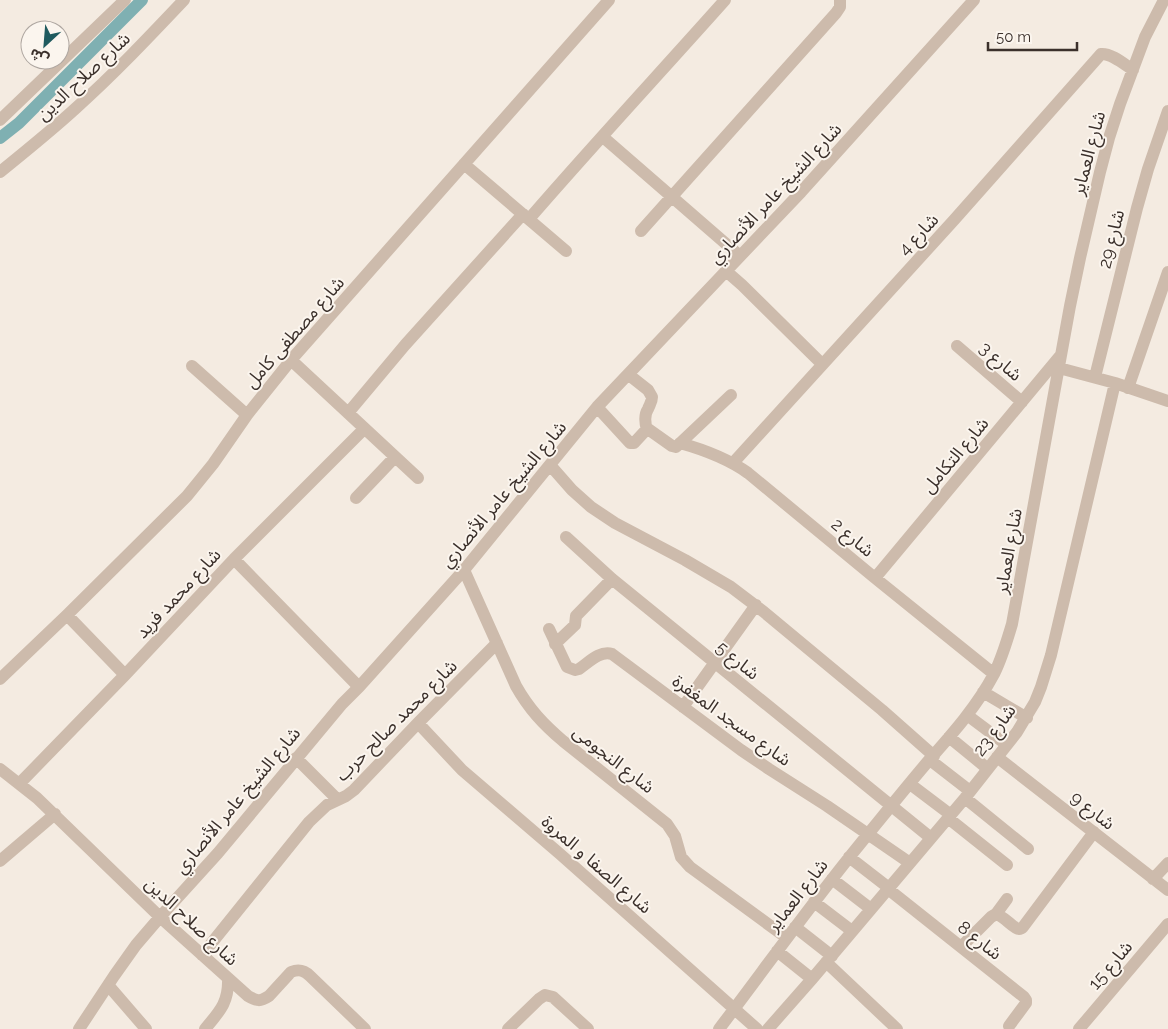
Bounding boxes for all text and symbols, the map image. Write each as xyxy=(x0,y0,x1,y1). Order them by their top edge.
north arrow xyxy=(20,20,70,70)
scale bar xyxy=(988,20,1077,52)
street label: شارع صلاح الدين xyxy=(32,27,134,125)
text: 50 m xyxy=(996,28,1031,46)
street label: شارع العماير xyxy=(1066,109,1113,199)
street label: شارع الشيخ عامر الأنصاري xyxy=(704,118,849,270)
street label: شارع 29 xyxy=(1094,208,1132,271)
street label: شارع 4 xyxy=(893,209,945,262)
street label: شارع مصطفى كامل xyxy=(240,272,351,395)
street label: شارع 3 xyxy=(973,337,1026,388)
street label: شارع التكامل xyxy=(917,413,996,500)
street label: شارع الشيخ عامر الأنصاري xyxy=(436,417,573,574)
street label: شارع العماير xyxy=(990,507,1030,597)
street label: شارع 2 xyxy=(825,513,879,564)
street label: شارع محمد فريد xyxy=(131,544,228,645)
street label: شارع 5 xyxy=(710,636,764,687)
street label: شارع محمد صالح حرب xyxy=(331,655,464,788)
street label: شارع مسجد المغفرة xyxy=(666,670,795,773)
street label: شارع 23 xyxy=(968,700,1023,762)
street label: شارع النجومى xyxy=(567,721,659,800)
street label: شارع الشيخ عامر الأنصاري xyxy=(170,723,307,880)
street label: شارع 9 xyxy=(1064,786,1119,837)
street label: شارع الصفا و المروة xyxy=(535,810,656,921)
street label: شارع العماير xyxy=(762,855,835,939)
street label: شارع صلاح الدين xyxy=(138,872,243,972)
street label: شارع 8 xyxy=(951,916,1006,967)
street label: شارع 15 xyxy=(1084,936,1139,996)

